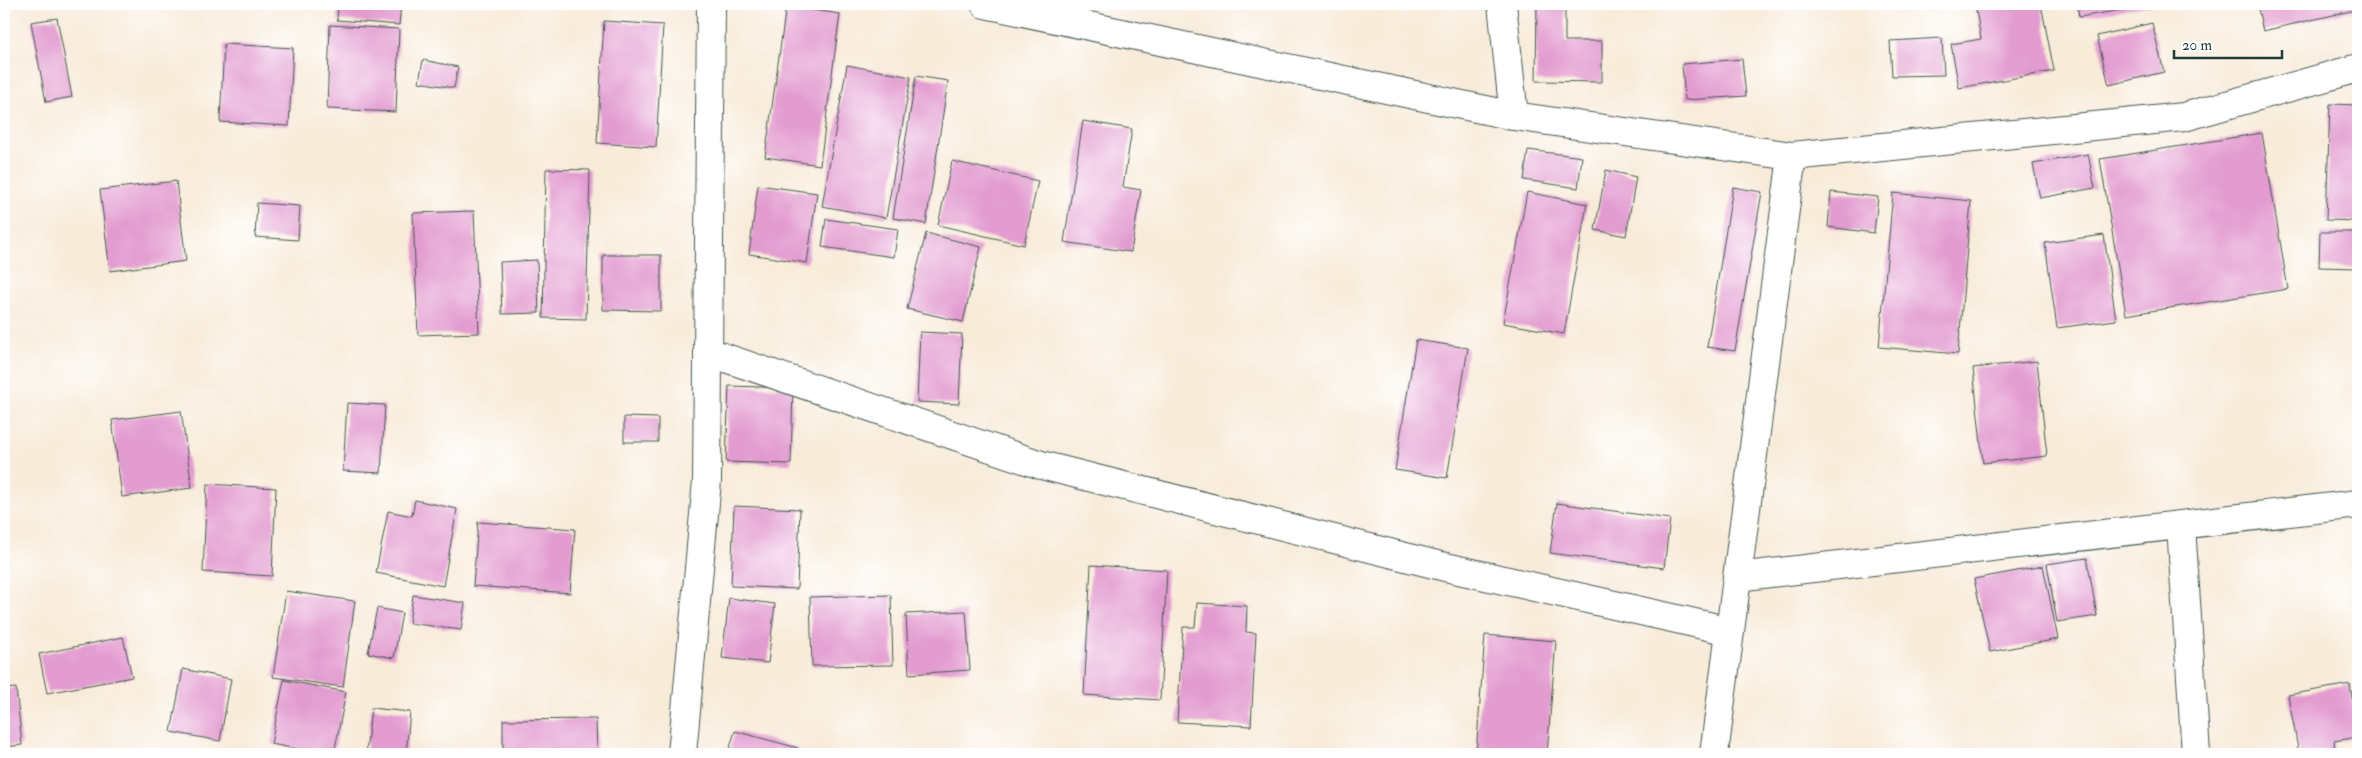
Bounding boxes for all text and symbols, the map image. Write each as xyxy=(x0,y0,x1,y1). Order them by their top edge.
scale bar xyxy=(2174,28,2282,60)
text: 20 m xyxy=(2182,36,2212,55)

